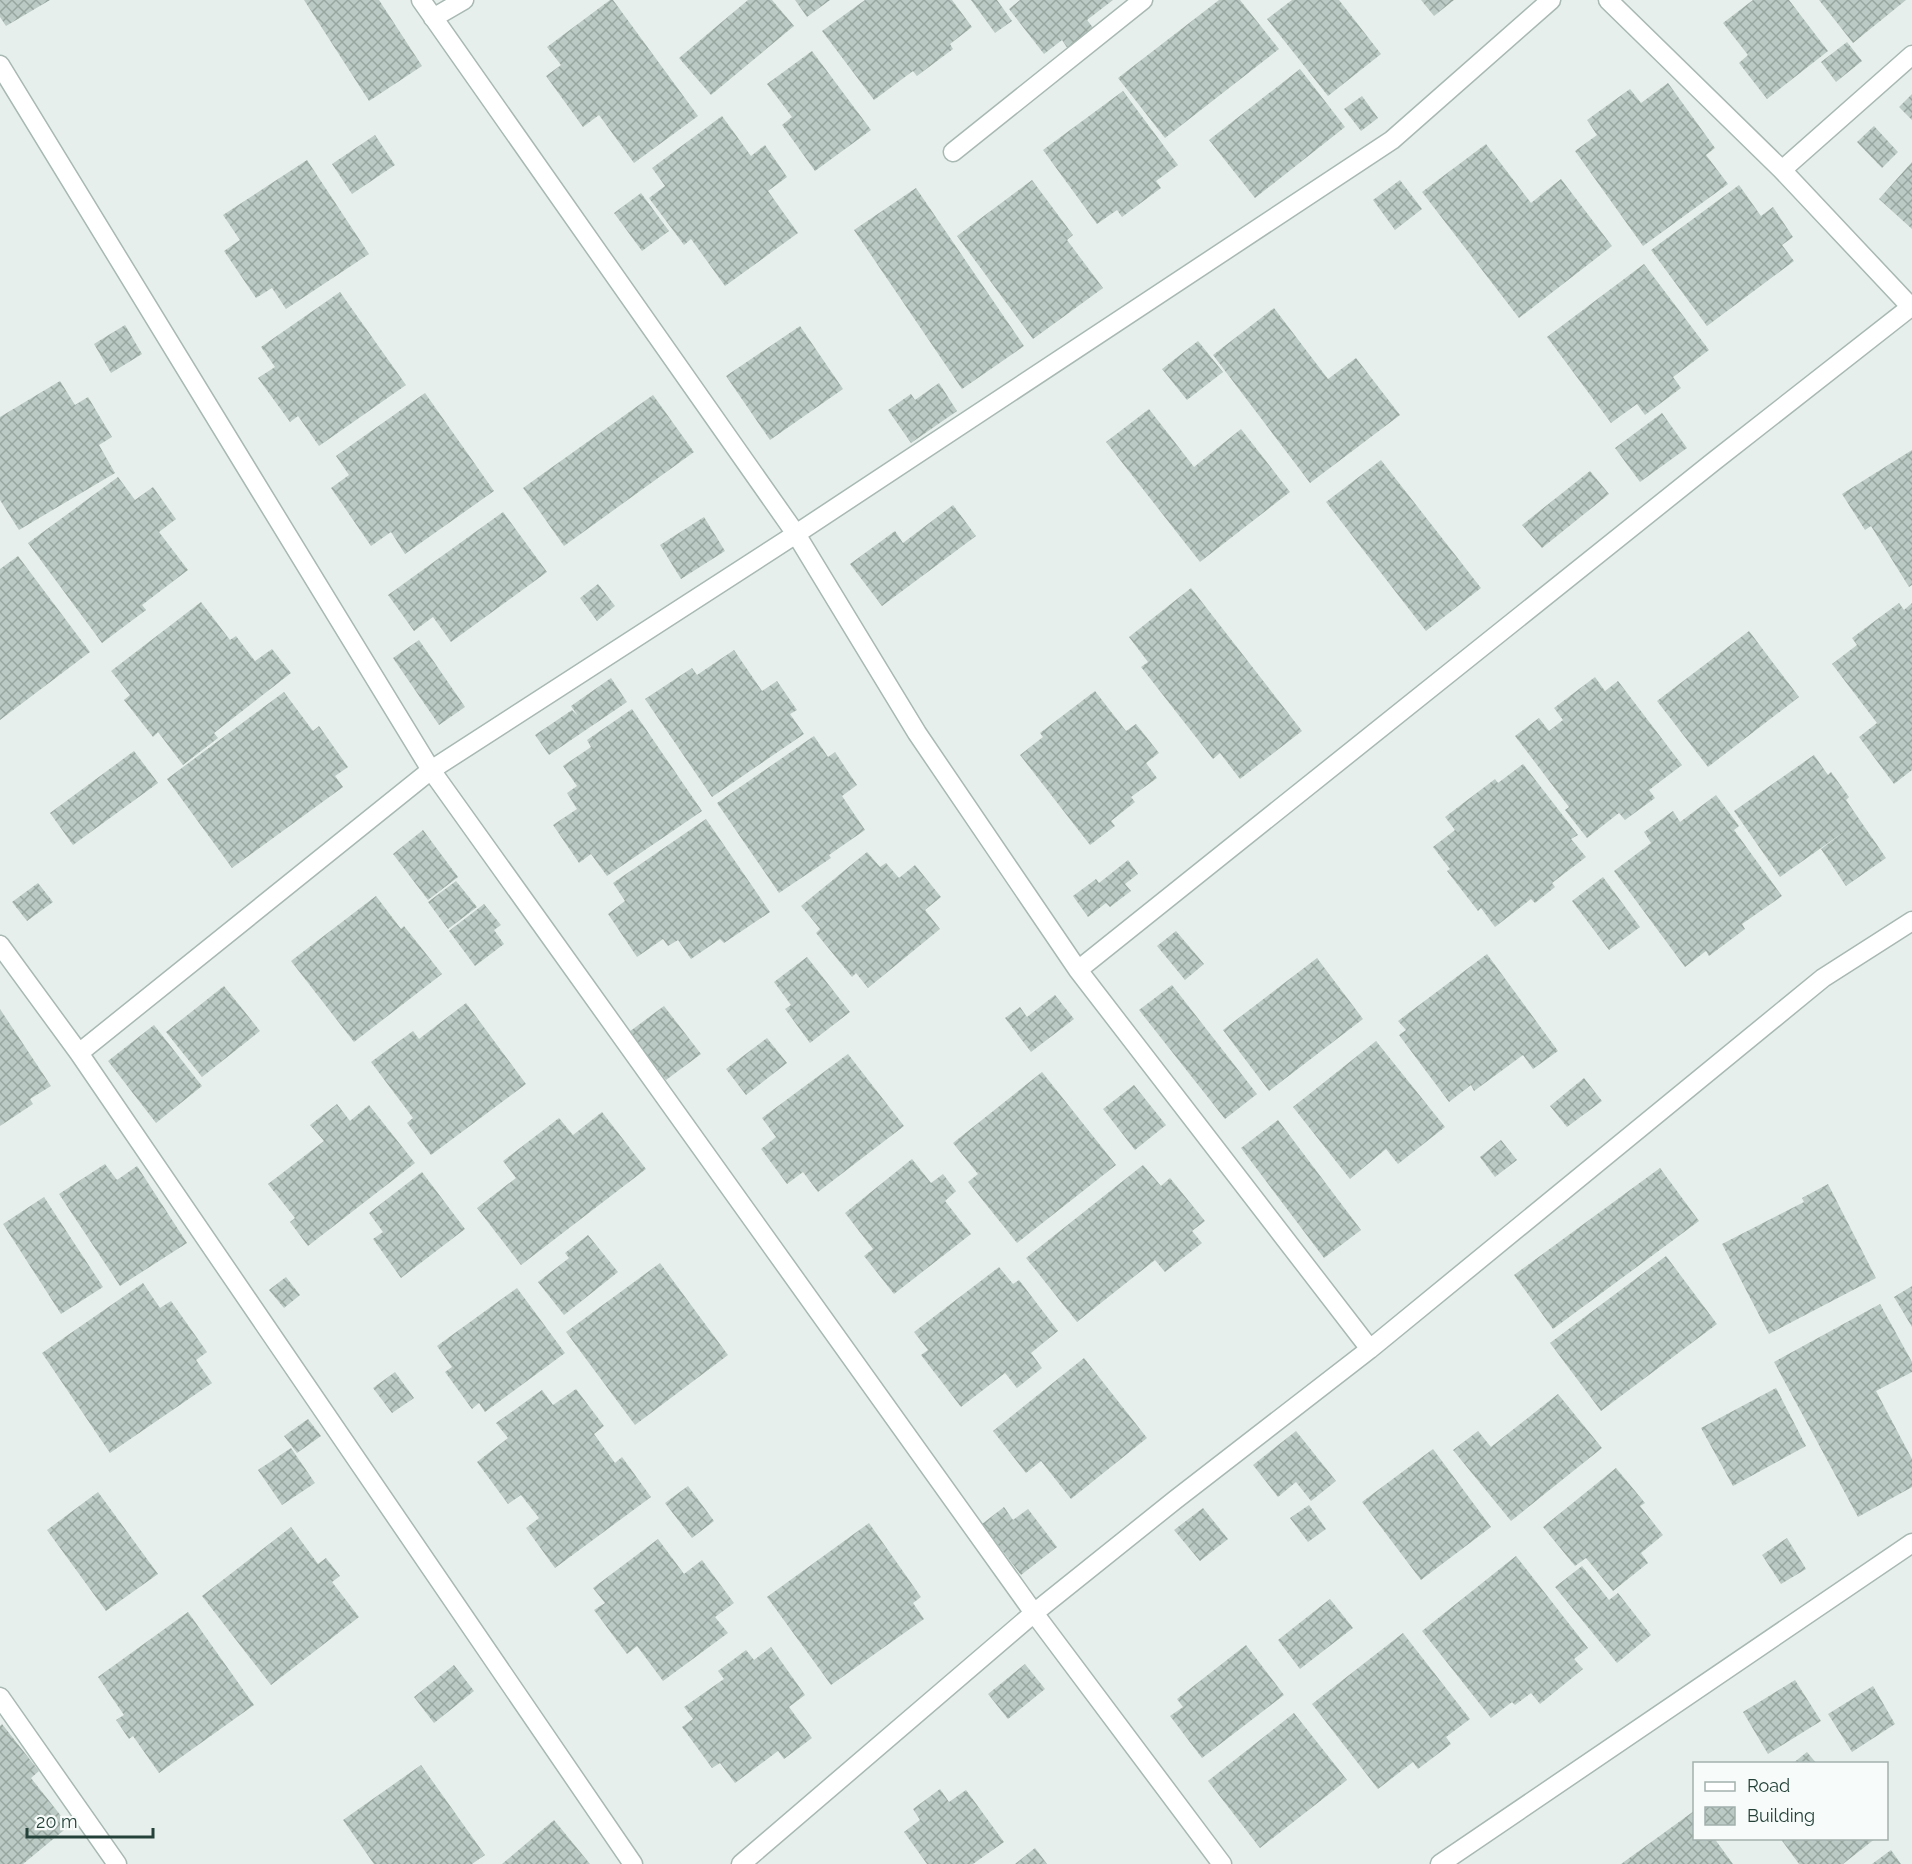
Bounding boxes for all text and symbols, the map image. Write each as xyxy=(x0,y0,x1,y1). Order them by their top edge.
legend xyxy=(1693,1762,1888,1840)
text: Road xyxy=(1747,1775,1790,1796)
scale bar xyxy=(27,1801,153,1839)
text: Building xyxy=(1747,1805,1815,1826)
text: 20 m xyxy=(36,1811,78,1832)

